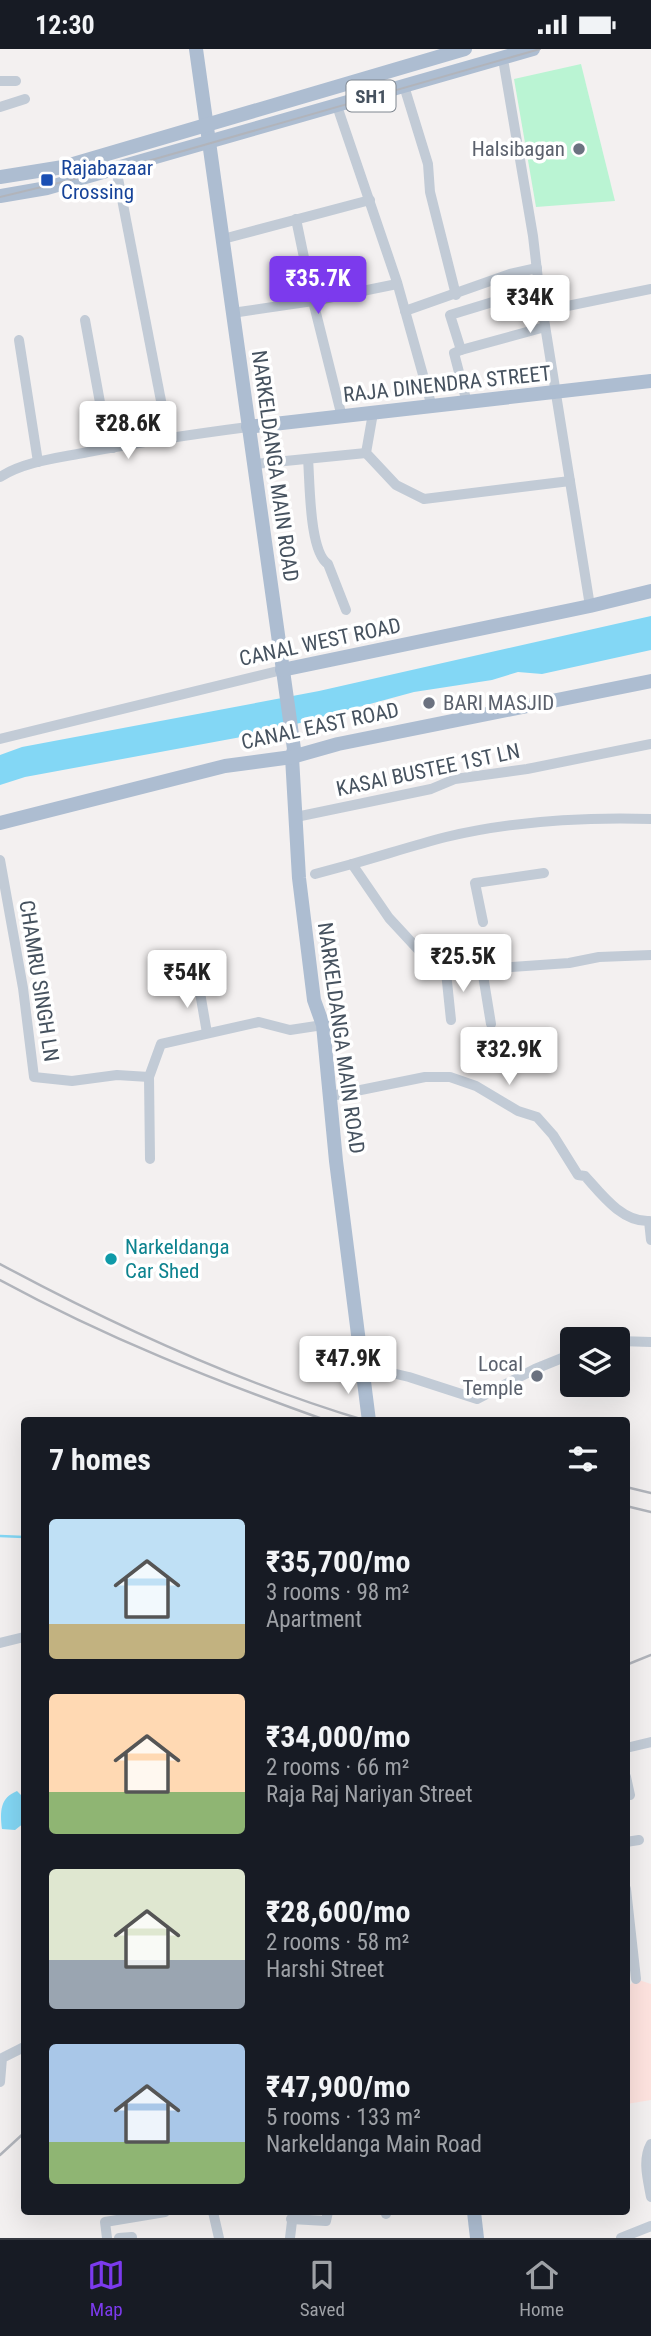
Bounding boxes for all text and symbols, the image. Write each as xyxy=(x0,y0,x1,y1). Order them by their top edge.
text: 12:30 xyxy=(35,10,95,40)
road number: SH1 xyxy=(346,81,396,111)
place label: Halsibagan xyxy=(472,137,565,161)
marker: Halsibagan xyxy=(571,141,587,157)
place label: Rajabazaar Crossing xyxy=(61,156,153,204)
marker: Rajabazaar Crossing xyxy=(39,172,55,188)
pin: ₹35.7K xyxy=(261,257,375,316)
text: ₹35.7K xyxy=(285,265,351,292)
pin: ₹34K xyxy=(489,275,571,335)
text: ₹34K xyxy=(507,284,553,311)
street label: NARKELDANGA MAIN ROAD xyxy=(247,349,303,583)
street label: RAJA DINENDRA STREET xyxy=(342,361,552,407)
pin: ₹28.6K xyxy=(71,401,185,461)
text: ₹28.6K xyxy=(95,410,161,437)
street label: CANAL WEST ROAD xyxy=(237,613,403,671)
place label: BARI MASJID xyxy=(443,691,554,715)
marker: BARI MASJID xyxy=(421,695,437,711)
street label: CANAL EAST ROAD xyxy=(239,698,401,754)
street label: KASAI BUSTEE 1ST LN xyxy=(334,739,522,801)
street label: CHAMRU SINGH LN xyxy=(14,899,64,1063)
street label: NARKELDANGA MAIN ROAD xyxy=(313,921,369,1155)
pin: ₹25.5K xyxy=(406,935,520,994)
text: ₹25.5K xyxy=(430,943,496,970)
pin: ₹54K xyxy=(146,951,228,1010)
text: ₹54K xyxy=(164,959,210,986)
pin: ₹32.9K xyxy=(452,1027,566,1087)
text: ₹32.9K xyxy=(476,1036,542,1063)
place label: Narkeldanga Car Shed xyxy=(125,1235,229,1283)
marker: Narkeldanga Car Shed xyxy=(103,1251,119,1267)
map controls xyxy=(560,1327,630,1397)
button: layers xyxy=(560,1327,630,1397)
pin: ₹47.9K xyxy=(291,1337,405,1396)
text: ₹47.9K xyxy=(315,1345,381,1372)
place label: Local Temple xyxy=(462,1352,523,1400)
marker: Local Temple xyxy=(529,1368,545,1384)
icon: filters xyxy=(564,1440,602,1478)
text: 7 homes xyxy=(49,1442,151,1477)
text: ₹35,700/mo xyxy=(266,1544,410,1579)
icon: home xyxy=(105,1547,189,1631)
text: 3 rooms · 98 m² xyxy=(266,1579,409,1606)
text: Apartment xyxy=(266,1606,362,1633)
text: ₹34,000/mo xyxy=(266,1719,410,1754)
icon: home xyxy=(105,1722,189,1806)
text: 2 rooms · 66 m² xyxy=(266,1754,409,1781)
text: Raja Raj Nariyan Street xyxy=(266,1781,473,1808)
text: ₹28,600/mo xyxy=(266,1894,410,1929)
icon: home xyxy=(105,1897,189,1981)
text: 2 rooms · 58 m² xyxy=(266,1929,409,1956)
text: Harshi Street xyxy=(266,1956,384,1983)
text: ₹47,900/mo xyxy=(266,2069,410,2104)
icon: home xyxy=(105,2072,189,2156)
text: 5 rooms · 133 m² xyxy=(266,2104,421,2131)
text: Narkeldanga Main Road xyxy=(266,2131,482,2158)
tab: Map xyxy=(87,2256,125,2321)
tab: Saved xyxy=(300,2256,345,2321)
tab: Home xyxy=(519,2256,564,2321)

